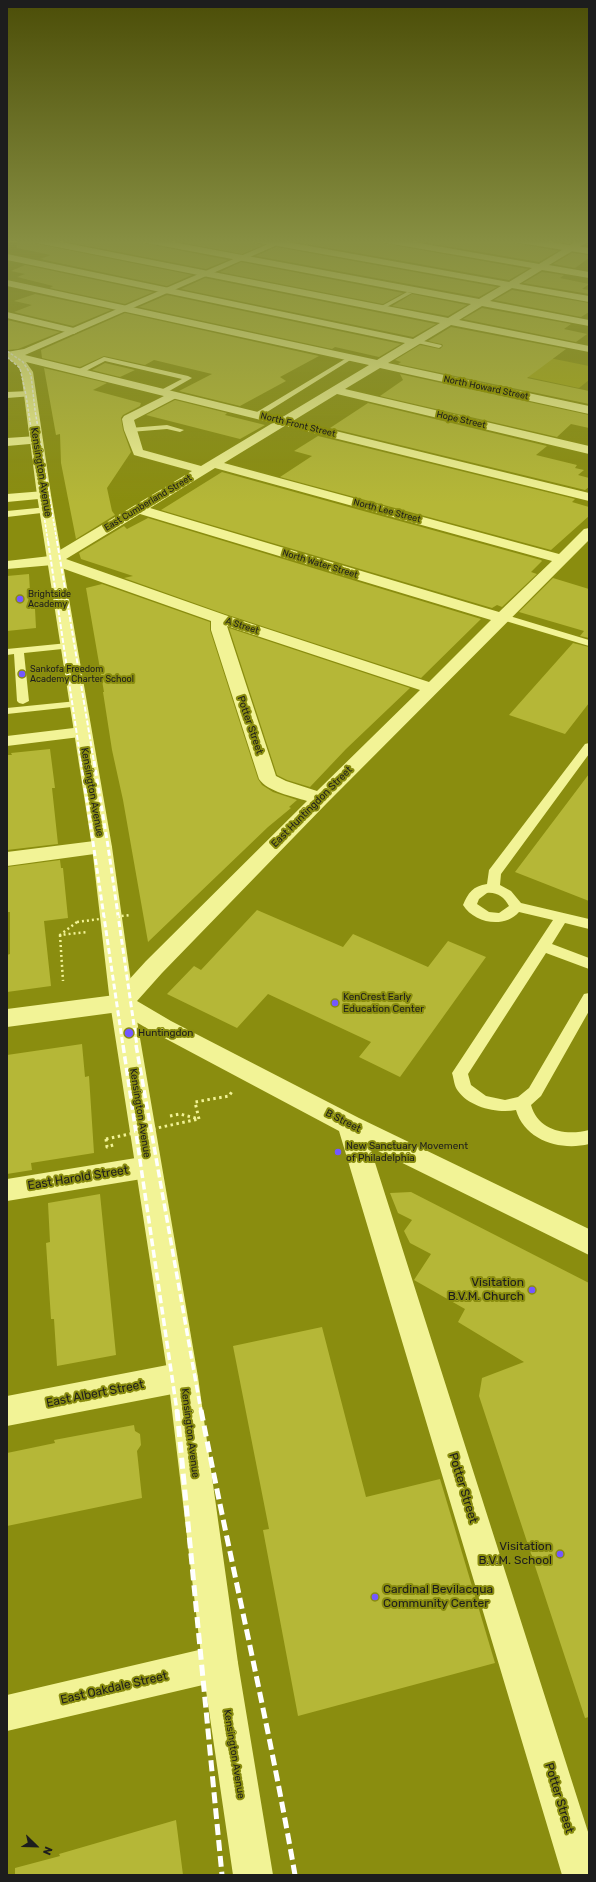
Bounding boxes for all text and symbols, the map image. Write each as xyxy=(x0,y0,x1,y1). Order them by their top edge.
street label: North Howard Street xyxy=(443,374,529,402)
street label: Hope Street xyxy=(435,409,487,431)
street label: North Front Street xyxy=(259,410,337,440)
street label: Kensington Avenue xyxy=(28,427,54,517)
street label: East Cumberland Street xyxy=(102,473,194,533)
street label: North Lee Street xyxy=(352,497,422,525)
street label: North Water Street xyxy=(281,547,359,581)
place label: Brightside Academy xyxy=(28,589,71,610)
marker: Brightside Academy xyxy=(15,594,25,604)
street label: A Street xyxy=(224,616,260,636)
place label: Sankofa Freedom Academy Charter School xyxy=(30,664,134,685)
marker: Sankofa Freedom Academy Charter School xyxy=(17,669,27,679)
street label: Potter Street xyxy=(234,694,266,756)
street label: Kensington Avenue xyxy=(78,747,106,837)
street label: East Huntingdon Street xyxy=(269,764,355,850)
place label: KenCrest Early Education Center xyxy=(343,991,424,1014)
marker: KenCrest Early Education Center xyxy=(330,998,340,1008)
marker: Huntingdon xyxy=(123,1027,135,1039)
place label: Huntingdon xyxy=(138,1027,193,1039)
street label: Kensington Avenue xyxy=(127,1068,153,1158)
street label: B Street xyxy=(323,1107,363,1135)
place label: New Sanctuary Movement of Philadelphia xyxy=(346,1140,468,1164)
marker: New Sanctuary Movement of Philadelphia xyxy=(333,1147,343,1157)
street label: East Harold Street xyxy=(27,1163,129,1193)
place label: Visitation B.V.M. Church xyxy=(448,1276,524,1304)
marker: Visitation B.V.M. Church xyxy=(527,1285,537,1295)
street label: East Albert Street xyxy=(45,1377,145,1411)
street label: Kensington Avenue xyxy=(179,1388,201,1478)
street label: Potter Street xyxy=(445,1451,481,1525)
place label: Visitation B.V.M. School xyxy=(478,1540,552,1568)
marker: Visitation B.V.M. School xyxy=(555,1549,565,1559)
place label: Cardinal Bevilacqua Community Center xyxy=(383,1583,493,1611)
marker: Cardinal Bevilacqua Community Center xyxy=(370,1592,380,1602)
street label: East Oakdale Street xyxy=(59,1669,169,1707)
street label: Kensington Avenue xyxy=(221,1709,247,1799)
street label: Potter Street xyxy=(541,1761,577,1835)
north arrow xyxy=(16,1826,56,1866)
text: N xyxy=(40,1845,55,1857)

